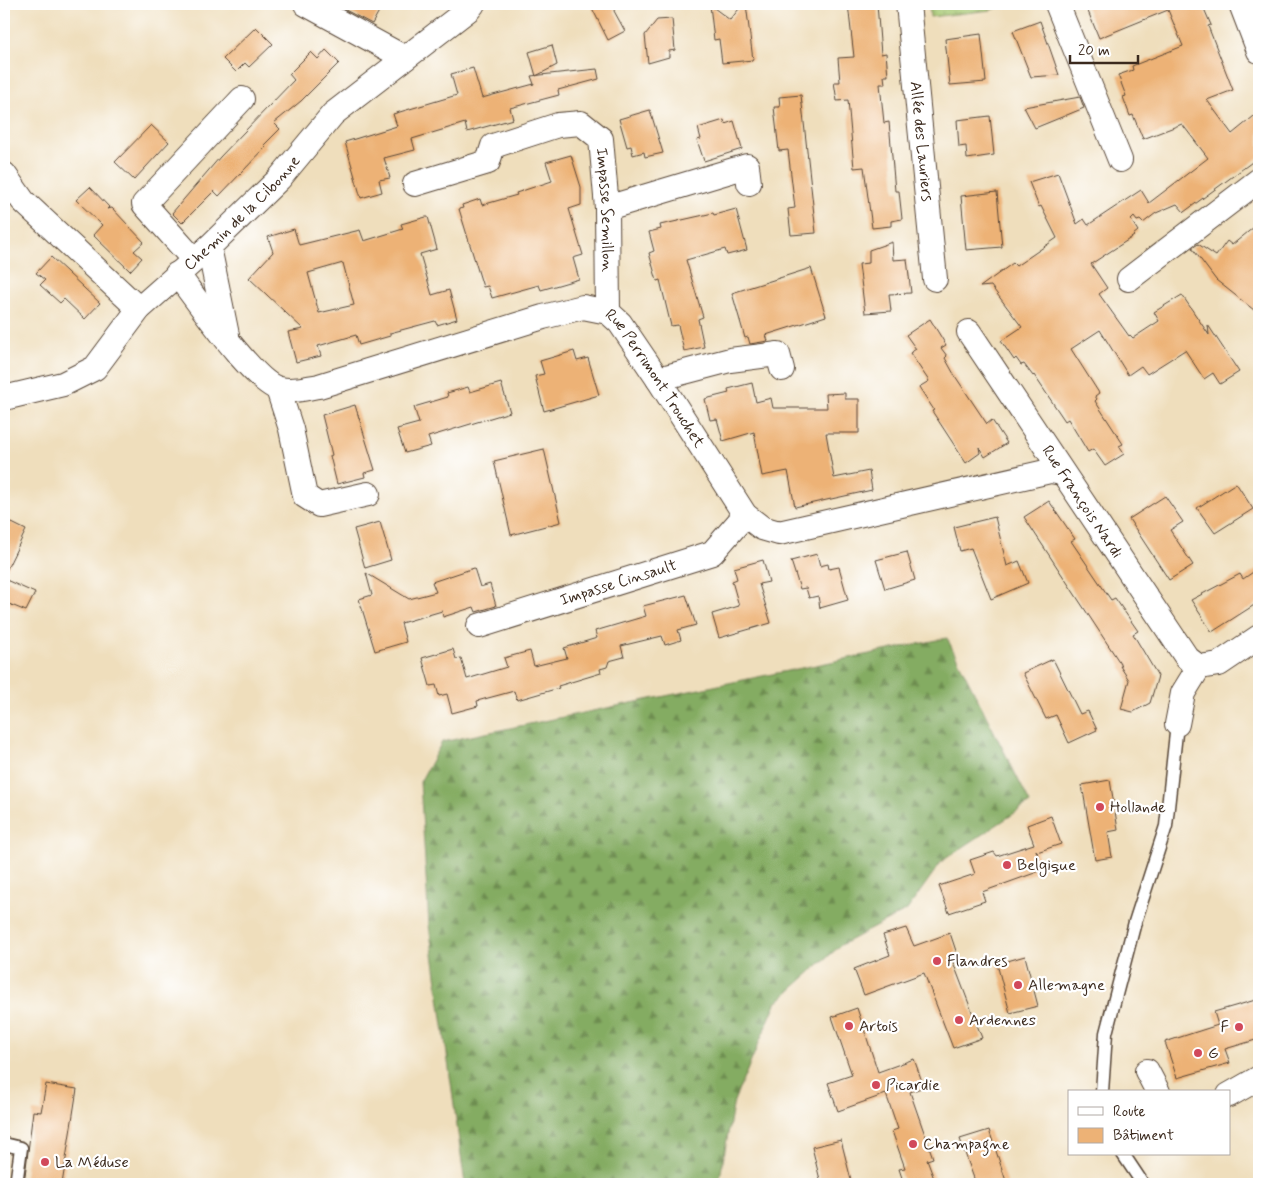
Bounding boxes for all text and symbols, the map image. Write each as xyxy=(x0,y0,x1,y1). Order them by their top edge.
scale bar xyxy=(1070,32,1138,64)
text: 20 m xyxy=(1078,41,1110,61)
street label: Allée des Lauriers xyxy=(905,80,938,203)
street label: Impasse Semillon xyxy=(591,147,618,272)
street label: Chemin de la Cibonne xyxy=(179,151,305,275)
street label: Rue Perrimont Trouchet xyxy=(601,304,710,452)
street label: Rue François Nardi xyxy=(1037,441,1128,562)
street label: Impasse Cinsault xyxy=(557,554,680,611)
place label: Hollande xyxy=(1110,797,1166,818)
marker: Hollande xyxy=(1094,801,1106,813)
place label: Belgique xyxy=(1017,855,1076,877)
marker: Belgique xyxy=(1001,859,1013,871)
place label: Flandres xyxy=(947,951,1008,972)
marker: Flandres xyxy=(931,955,943,967)
place label: Allemagne xyxy=(1028,975,1105,996)
marker: Allemagne xyxy=(1012,979,1024,991)
place label: Ardennes xyxy=(969,1010,1036,1031)
marker: Ardennes xyxy=(953,1014,965,1026)
place label: Artois xyxy=(859,1016,898,1037)
place label: F xyxy=(1221,1017,1229,1038)
marker: Artois xyxy=(843,1020,855,1032)
marker: F xyxy=(1233,1021,1245,1033)
place label: G xyxy=(1208,1043,1219,1064)
marker: G xyxy=(1192,1047,1204,1059)
place label: Picardie xyxy=(886,1075,940,1096)
marker: Picardie xyxy=(870,1079,882,1091)
legend xyxy=(1068,1090,1230,1156)
text: Route xyxy=(1113,1102,1146,1122)
text: Bâtiment xyxy=(1113,1126,1174,1146)
place label: Champagne xyxy=(923,1134,1010,1156)
marker: Champagne xyxy=(907,1138,919,1150)
place label: La Méduse xyxy=(55,1152,129,1173)
marker: La Méduse xyxy=(39,1156,51,1168)

